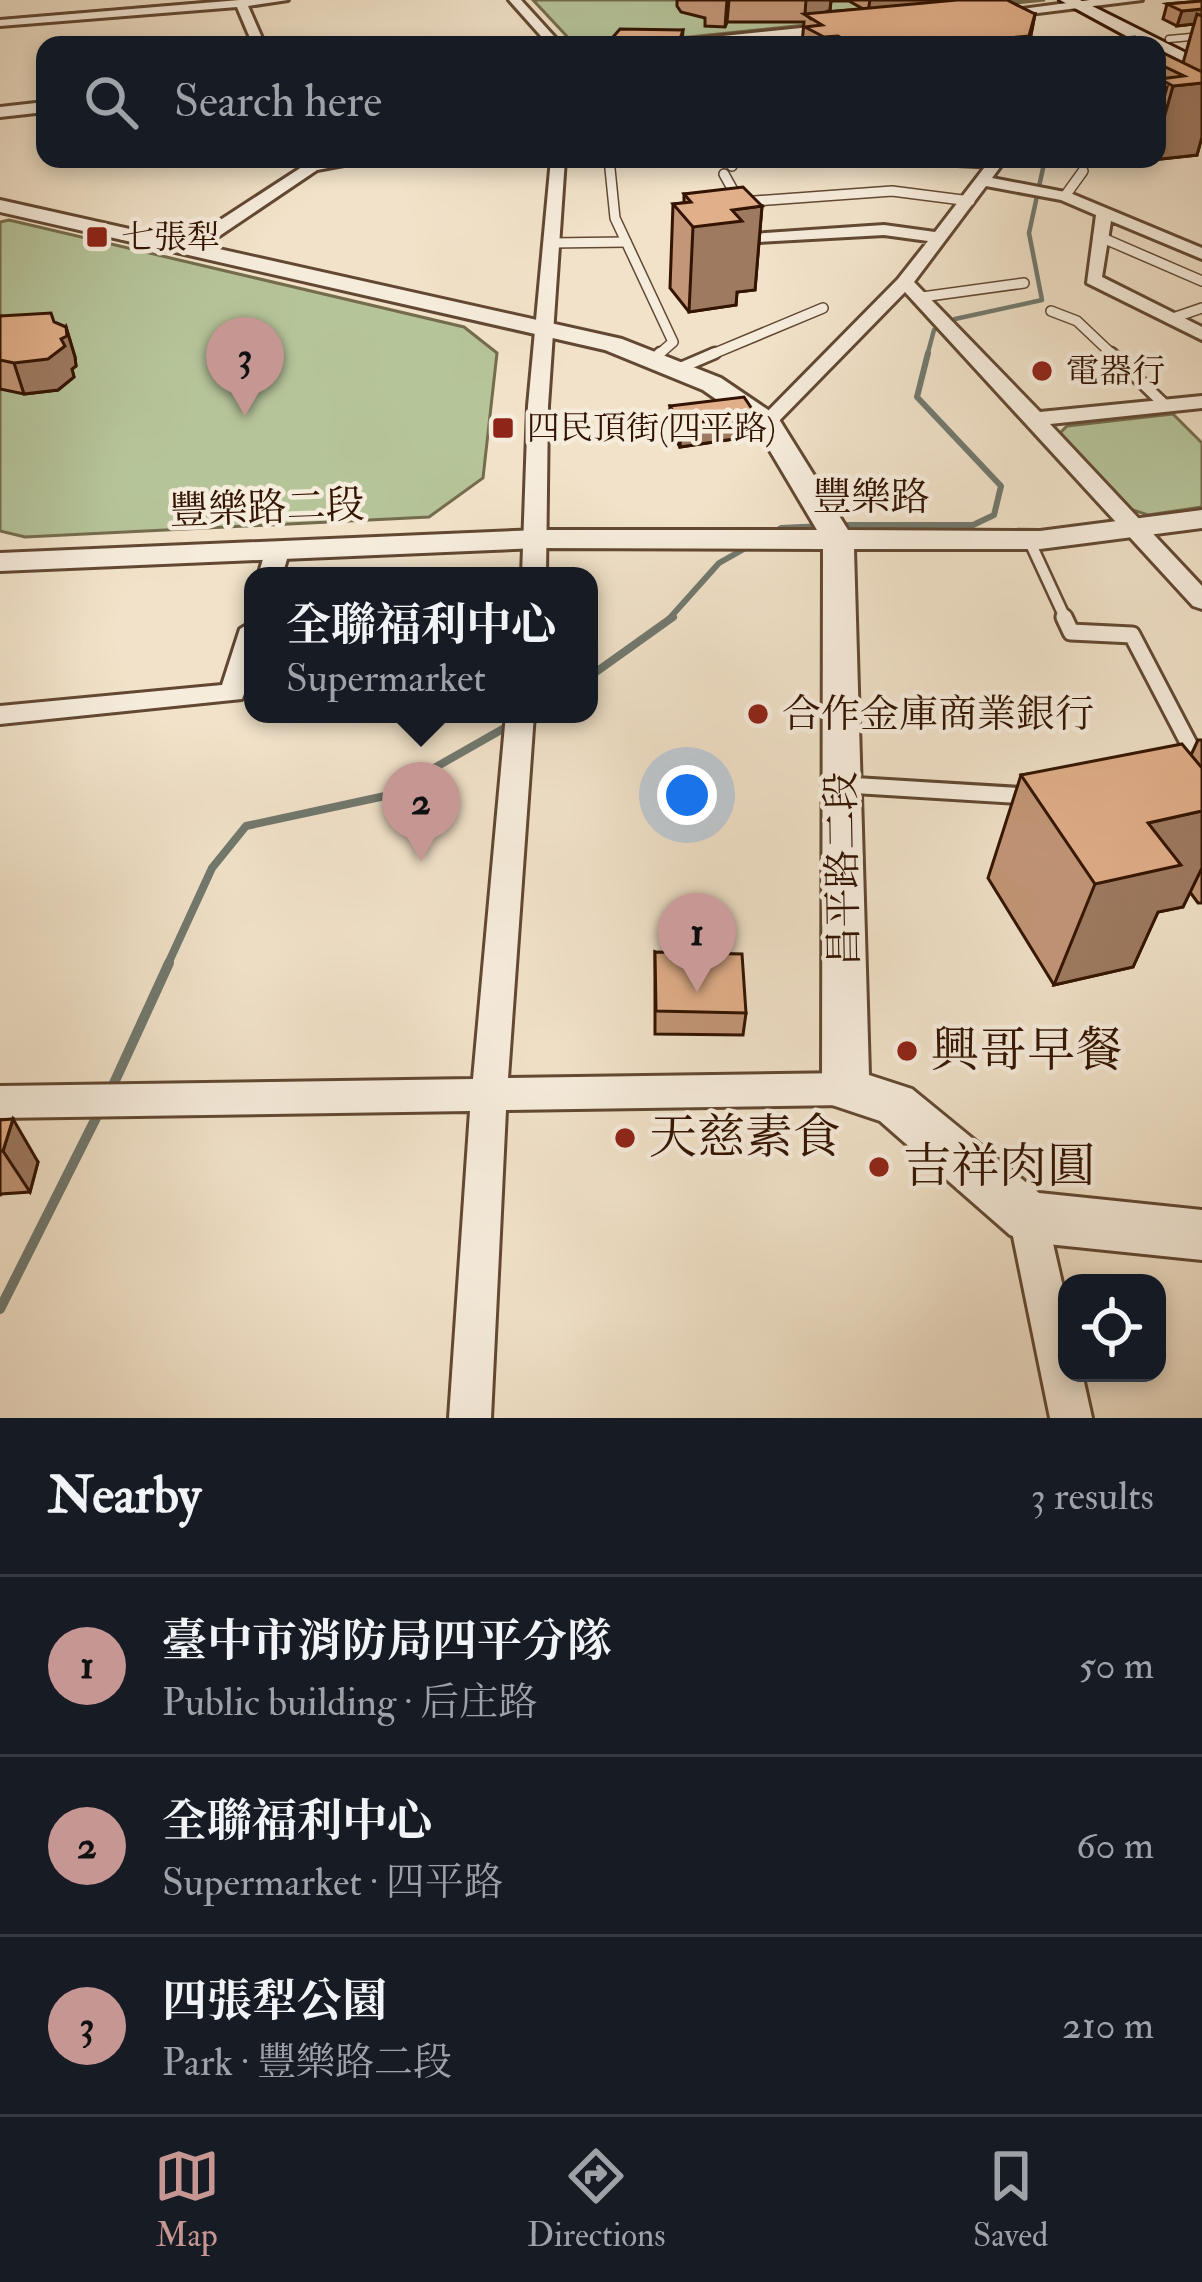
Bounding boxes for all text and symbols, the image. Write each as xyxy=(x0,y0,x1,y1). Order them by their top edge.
search box xyxy=(36,36,1166,168)
icon: search xyxy=(78,69,144,135)
text: Search here xyxy=(174,74,382,130)
place label: 七張犁 xyxy=(121,217,220,258)
marker: 七張犁 xyxy=(84,224,110,250)
pin: 3 xyxy=(206,317,284,416)
place label: 電器行 xyxy=(1066,351,1165,392)
marker: 電器行 xyxy=(1029,358,1055,384)
place label: 四民頂街(四平路) xyxy=(527,408,776,449)
marker: 四民頂街(四平路) xyxy=(490,415,516,441)
street label: 豐樂路 xyxy=(812,473,930,522)
street label: 豐樂路二段 xyxy=(169,480,365,536)
popup xyxy=(244,567,598,723)
text: 全聯福利中心 xyxy=(286,598,556,654)
text: Supermarket xyxy=(286,654,486,703)
place label: 合作金庫商業銀行 xyxy=(782,690,1094,739)
marker: 合作金庫商業銀行 xyxy=(745,701,771,727)
pin: 2 xyxy=(382,762,460,861)
your location xyxy=(657,765,717,825)
street label: 昌平路二段 xyxy=(817,771,869,967)
pin: 1 xyxy=(658,893,736,992)
place label: 興哥早餐 xyxy=(931,1021,1123,1081)
marker: 興哥早餐 xyxy=(894,1038,920,1064)
place label: 天慈素食 xyxy=(649,1108,841,1168)
marker: 天慈素食 xyxy=(612,1125,638,1151)
place label: 吉祥肉圓 xyxy=(903,1137,1095,1197)
marker: 吉祥肉圓 xyxy=(866,1154,892,1180)
map controls xyxy=(1058,1274,1166,1382)
button: locate xyxy=(1058,1274,1166,1382)
text: Nearby xyxy=(48,1464,201,1528)
text: 3 results xyxy=(1031,1472,1154,1521)
text: 臺中市消防局四平分隊 xyxy=(162,1614,612,1670)
text: 1 xyxy=(80,1641,94,1690)
text: 50 m xyxy=(1079,1641,1154,1690)
text: Public building · 后庄路 xyxy=(162,1678,537,1727)
text: 全聯福利中心 xyxy=(162,1794,432,1850)
text: 2 xyxy=(77,1821,97,1870)
text: 60 m xyxy=(1076,1821,1154,1870)
text: Supermarket · 四平路 xyxy=(162,1858,503,1907)
text: 四張犁公園 xyxy=(162,1974,387,2030)
text: 3 xyxy=(80,2001,94,2050)
text: 210 m xyxy=(1062,2001,1154,2050)
text: Park · 豐樂路二段 xyxy=(162,2038,452,2087)
tab: Map xyxy=(154,2143,220,2256)
tab: Directions xyxy=(527,2143,666,2256)
tab: Saved xyxy=(973,2143,1048,2256)

